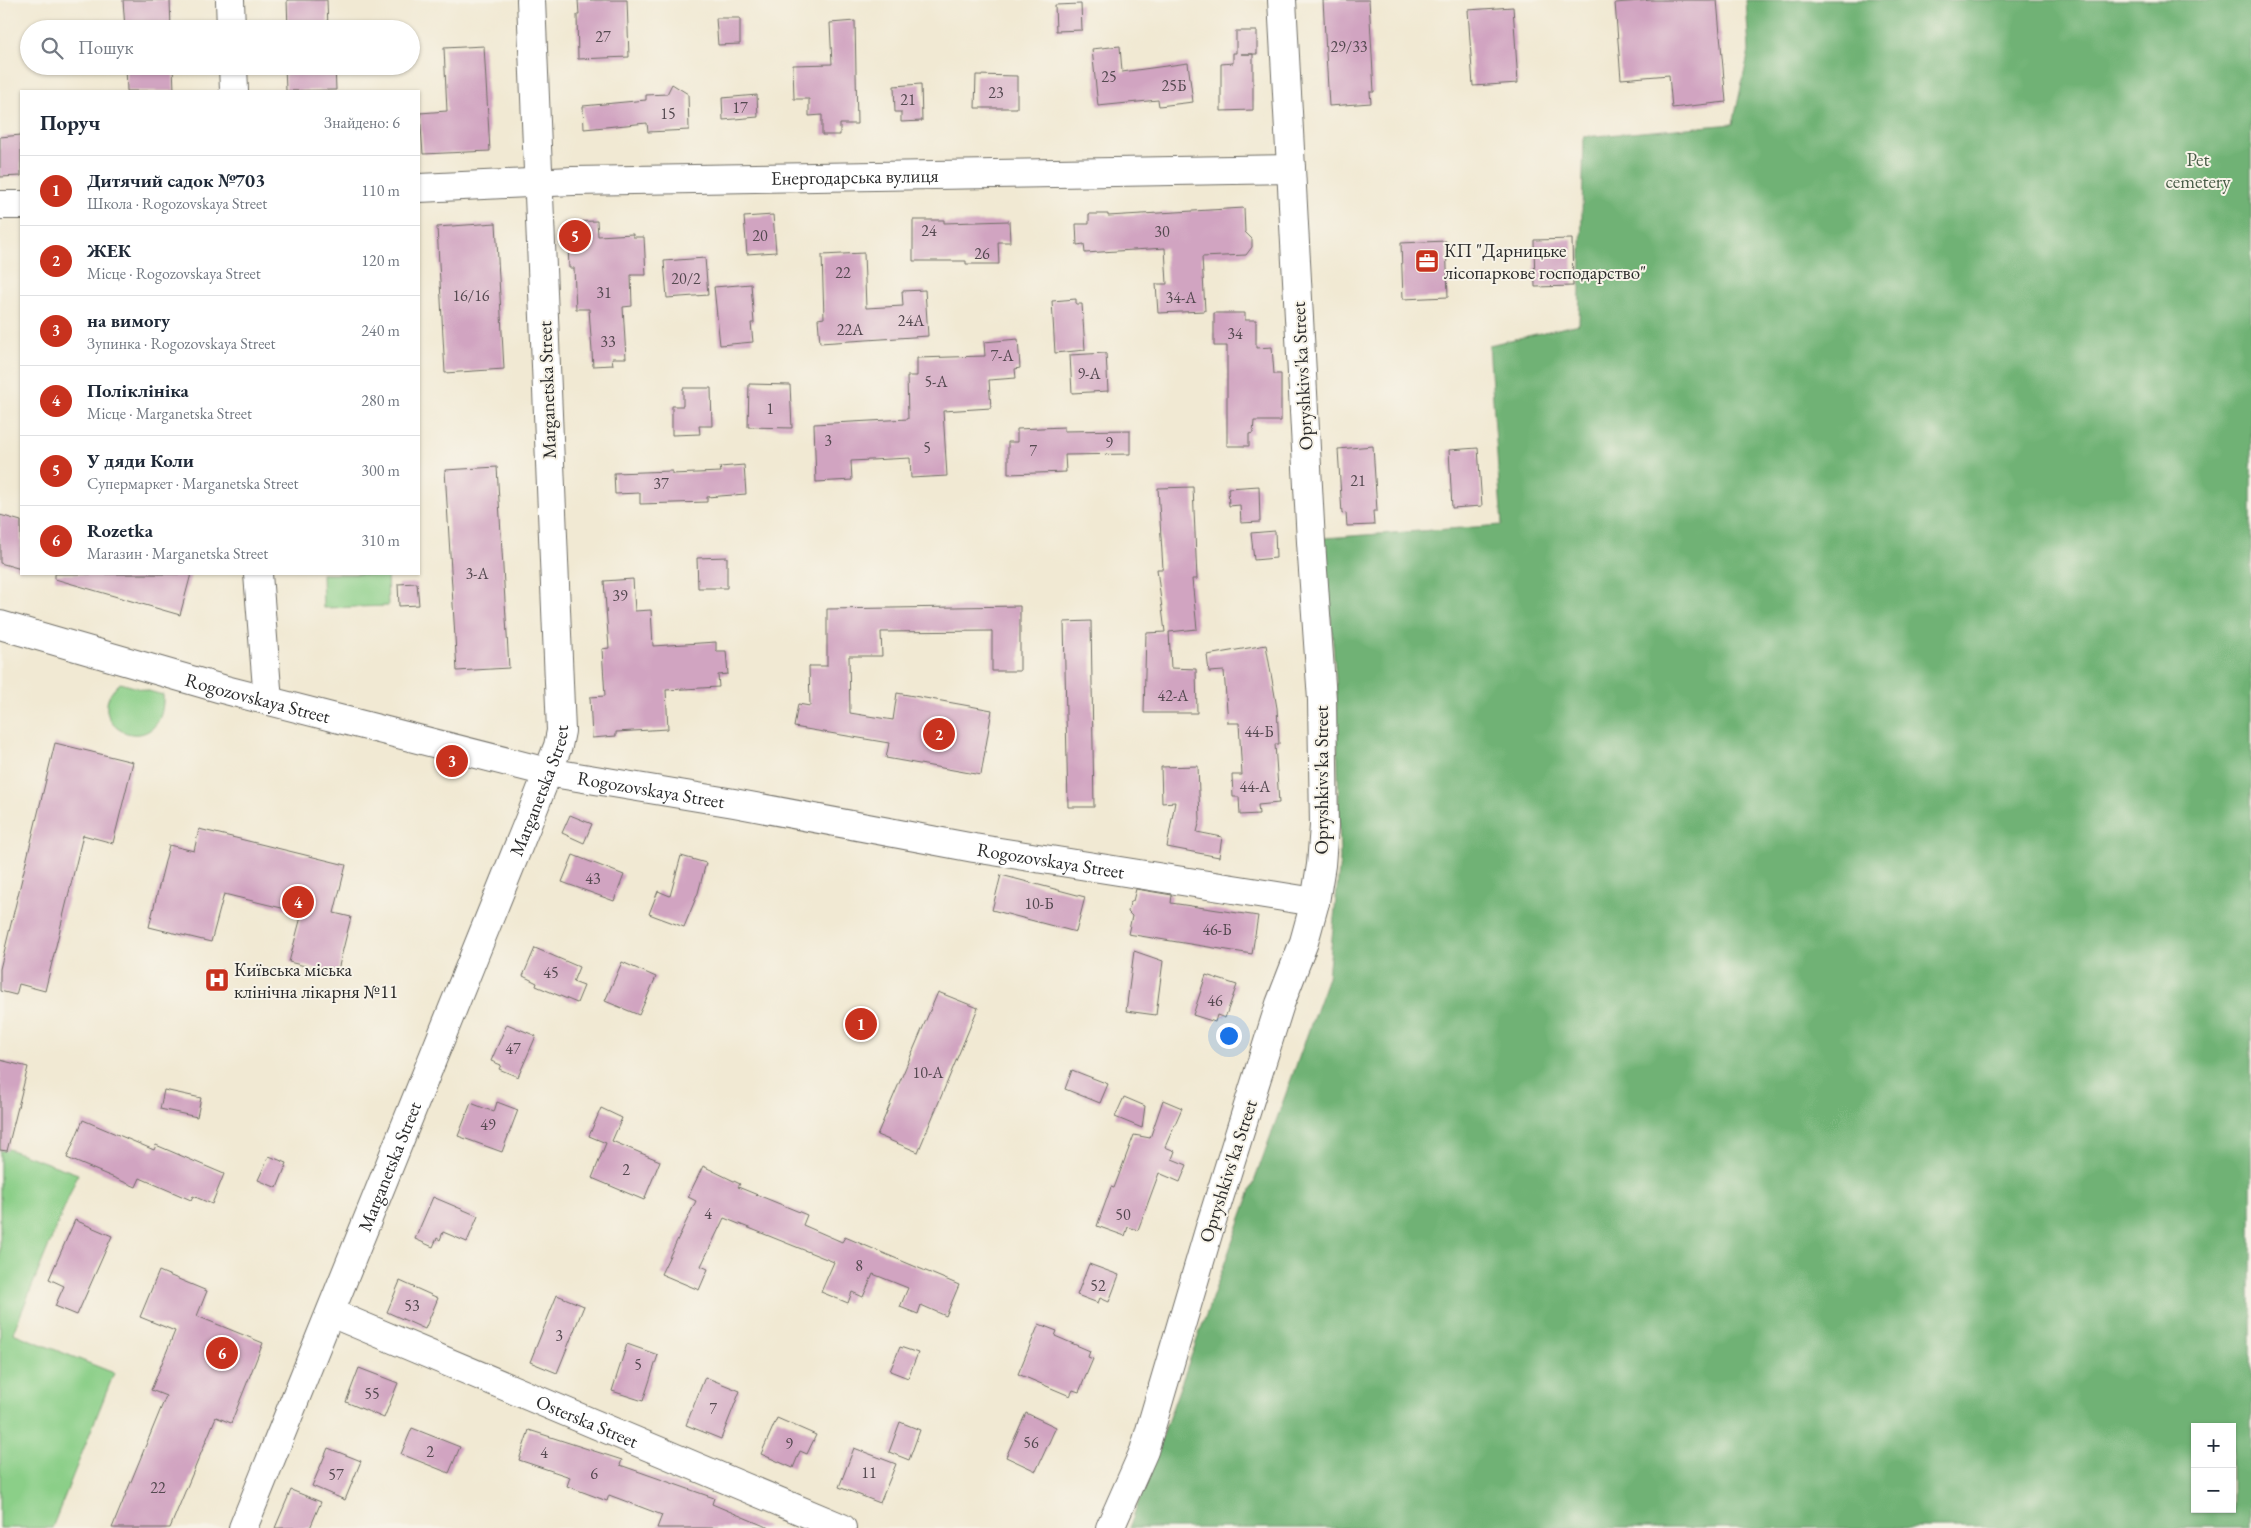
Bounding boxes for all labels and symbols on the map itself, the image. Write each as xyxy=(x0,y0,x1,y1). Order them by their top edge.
house number: 27 xyxy=(595,26,611,47)
house number: 29/33 xyxy=(1330,36,1368,57)
house number: 25 xyxy=(1101,66,1117,87)
house number: 25Б xyxy=(1162,75,1186,96)
house number: 23 xyxy=(988,82,1004,103)
house number: 21 xyxy=(900,89,916,110)
house number: 17 xyxy=(732,97,748,118)
house number: 15 xyxy=(660,103,676,124)
park label: Pet cemetery xyxy=(2166,147,2231,194)
street label: Енергодарська вулиця xyxy=(771,162,939,190)
pin: 5 xyxy=(559,217,591,255)
house number: 24 xyxy=(921,220,937,241)
house number: 30 xyxy=(1154,221,1170,242)
house number: 20 xyxy=(752,225,768,246)
place label: КП "Дарницьке лісопаркове господарство" xyxy=(1444,238,1646,285)
house number: 26 xyxy=(974,243,990,264)
office icon: КП "Дарницьке лісопаркове господарство" xyxy=(1414,248,1440,274)
house number: 22 xyxy=(835,262,851,283)
house number: 20/2 xyxy=(671,268,701,289)
house number: 31 xyxy=(596,282,612,303)
house number: 16/16 xyxy=(452,285,490,306)
house number: 34-А xyxy=(1166,287,1197,308)
street label: Opryshkivsʹka Street xyxy=(1286,301,1318,451)
house number: 24А xyxy=(898,310,925,331)
house number: 22А xyxy=(837,319,864,340)
street label: Marganetska Street xyxy=(532,321,562,459)
house number: 34 xyxy=(1227,323,1243,344)
house number: 33 xyxy=(600,331,616,352)
house number: 7-А xyxy=(990,345,1014,366)
house number: 9-А xyxy=(1077,363,1101,384)
house number: 5-А xyxy=(924,371,948,392)
house number: 1 xyxy=(766,398,774,419)
house number: 3 xyxy=(824,430,832,451)
house number: 9 xyxy=(1105,432,1113,453)
house number: 5 xyxy=(923,437,931,458)
house number: 7 xyxy=(1029,440,1037,461)
house number: 21 xyxy=(1350,470,1366,491)
house number: 37 xyxy=(653,473,669,494)
house number: 3-А xyxy=(465,563,489,584)
house number: 39 xyxy=(612,585,628,606)
street label: Rogozovskaya Street xyxy=(183,667,333,729)
house number: 42-А xyxy=(1158,685,1189,706)
street label: Opryshkivsʹka Street xyxy=(1309,706,1334,854)
pin: 2 xyxy=(923,715,955,753)
house number: 44-Б xyxy=(1244,721,1274,742)
street label: Marganetska Street xyxy=(503,725,573,860)
pin: 3 xyxy=(436,742,468,780)
street label: Rogozovskaya Street xyxy=(576,765,727,814)
house number: 44-А xyxy=(1240,776,1271,797)
street label: Rogozovskaya Street xyxy=(975,836,1126,884)
house number: 43 xyxy=(585,868,601,889)
pin: 4 xyxy=(282,883,314,921)
house number: 10-Б xyxy=(1024,893,1054,914)
house number: 46-Б xyxy=(1202,919,1232,940)
place label: Київська міська клінічна лікарня №11 xyxy=(234,957,398,1004)
house number: 45 xyxy=(543,962,559,983)
hospital icon: Київська міська клінічна лікарня №11 xyxy=(204,967,230,993)
house number: 46 xyxy=(1207,990,1223,1011)
pin: 1 xyxy=(845,1005,877,1043)
your location xyxy=(1216,1023,1242,1049)
house number: 47 xyxy=(505,1038,521,1059)
house number: 10-А xyxy=(913,1062,944,1083)
street label: Opryshkivsʹka Street xyxy=(1193,1096,1263,1246)
street label: Marganetska Street xyxy=(352,1098,427,1235)
house number: 49 xyxy=(480,1114,496,1135)
house number: 2 xyxy=(622,1159,630,1180)
house number: 4 xyxy=(704,1203,712,1224)
house number: 50 xyxy=(1115,1204,1131,1225)
house number: 8 xyxy=(855,1255,863,1276)
house number: 52 xyxy=(1090,1275,1106,1296)
house number: 53 xyxy=(404,1295,420,1316)
house number: 3 xyxy=(555,1325,563,1346)
pin: 6 xyxy=(206,1334,238,1372)
house number: 5 xyxy=(634,1354,642,1375)
house number: 55 xyxy=(364,1383,380,1404)
street label: Osterska Street xyxy=(532,1388,642,1453)
house number: 7 xyxy=(709,1398,717,1419)
house number: 56 xyxy=(1023,1432,1039,1453)
house number: 9 xyxy=(785,1433,793,1454)
house number: 2 xyxy=(426,1441,434,1462)
house number: 4 xyxy=(540,1442,548,1463)
house number: 11 xyxy=(861,1462,877,1483)
house number: 6 xyxy=(590,1463,598,1484)
house number: 57 xyxy=(328,1464,344,1485)
house number: 22 xyxy=(150,1477,166,1498)

